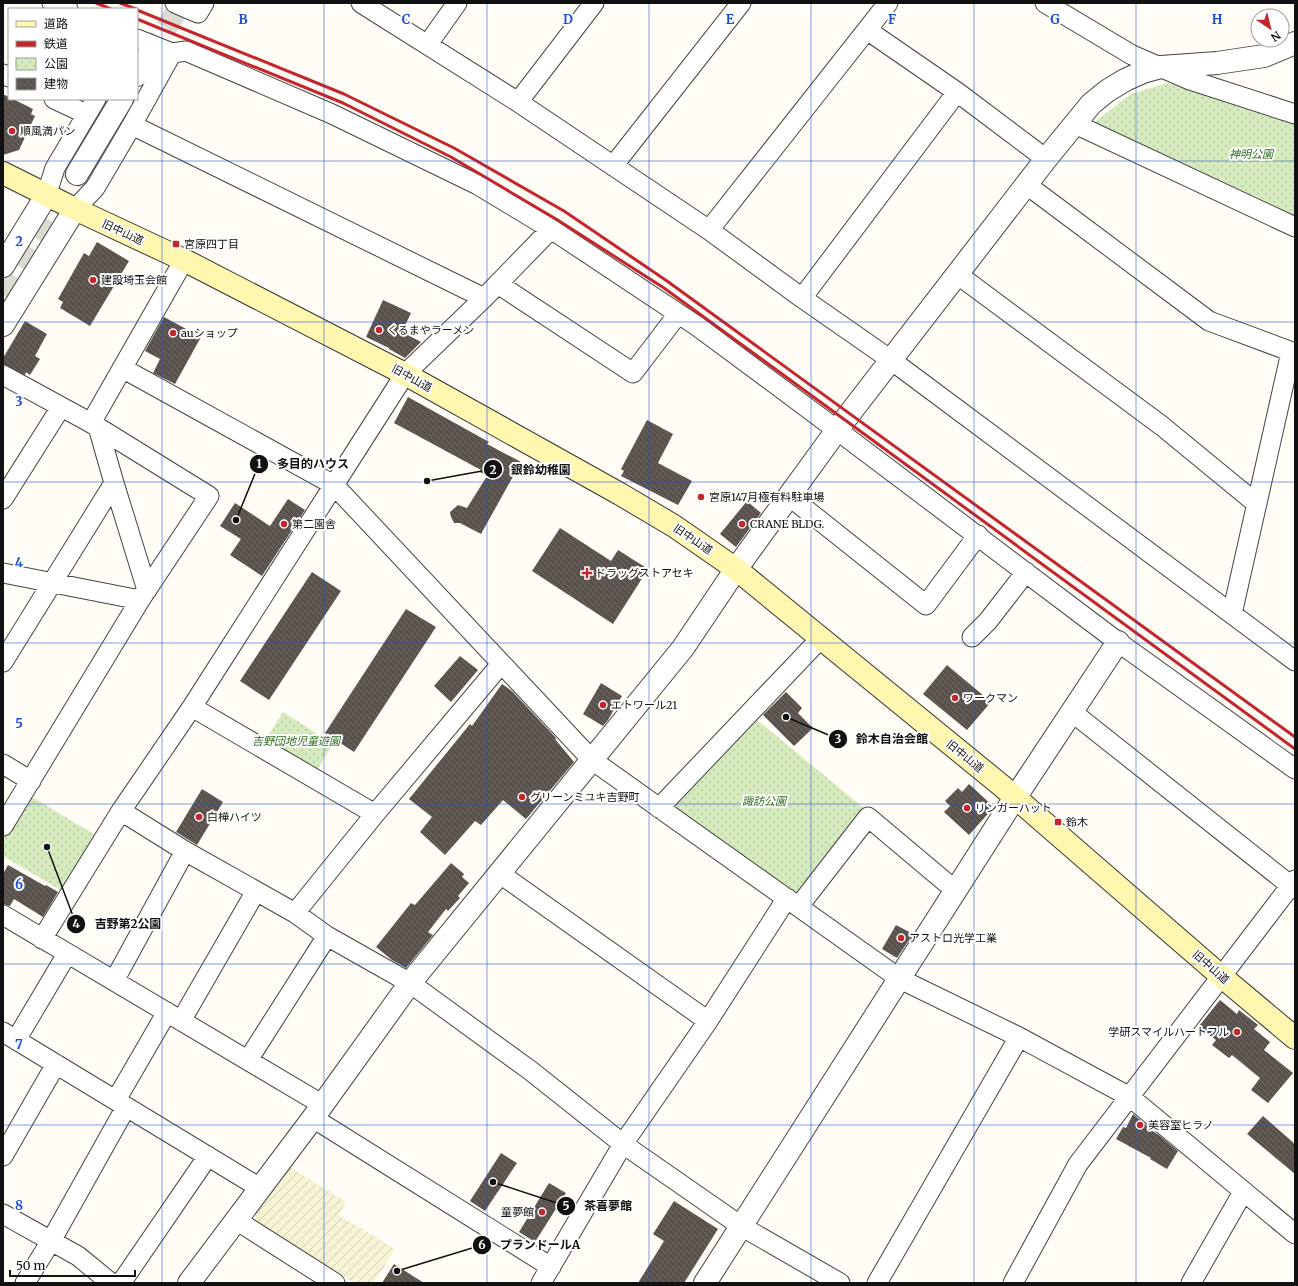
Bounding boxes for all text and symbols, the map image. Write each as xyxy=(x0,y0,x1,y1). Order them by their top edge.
legend xyxy=(8,8,138,100)
north arrow xyxy=(1250,8,1290,48)
text: B xyxy=(238,11,248,28)
text: C xyxy=(402,11,411,28)
text: D xyxy=(563,11,573,28)
text: E xyxy=(726,11,735,28)
text: F xyxy=(888,11,896,28)
text: G xyxy=(1050,11,1060,28)
text: H xyxy=(1212,11,1223,28)
text: 道路 xyxy=(44,16,68,31)
text: N xyxy=(1268,28,1283,45)
text: 鉄道 xyxy=(44,36,68,51)
text: 公園 xyxy=(44,56,68,71)
text: 建物 xyxy=(44,76,68,91)
place label: 順風満パン xyxy=(20,124,76,138)
marker: 順風満パン xyxy=(7,126,17,136)
park label: 神明公園 xyxy=(1229,147,1275,161)
street label: 旧中山道 xyxy=(100,216,146,248)
text: 2 xyxy=(15,233,23,250)
place label: 宮原四丁目 xyxy=(184,237,239,251)
marker: 宮原四丁目 xyxy=(171,239,181,249)
place label: 建設埼玉会館 xyxy=(101,273,167,287)
marker: 建設埼玉会館 xyxy=(88,275,98,285)
place label: くるまやラーメン xyxy=(387,323,474,337)
marker: くるまやラーメン xyxy=(374,325,384,335)
place label: auショップ xyxy=(181,326,238,340)
marker: auショップ xyxy=(168,328,178,338)
street label: 旧中山道 xyxy=(389,361,435,395)
text: 3 xyxy=(15,393,23,410)
callout: 多目的ハウス xyxy=(249,452,357,476)
text: 1 xyxy=(256,456,262,471)
text: 多目的ハウス xyxy=(277,456,349,471)
callout: 銀鈴幼稚園 xyxy=(483,457,579,481)
text: 2 xyxy=(489,462,497,477)
text: 銀鈴幼稚園 xyxy=(510,462,571,477)
place label: 宮原147月極有料駐車場 xyxy=(709,490,824,504)
marker: 宮原147月極有料駐車場 xyxy=(696,492,706,502)
place label: 第二園舎 xyxy=(292,517,336,531)
place label: CRANE BLDG. xyxy=(750,517,825,531)
marker: 第二園舎 xyxy=(279,519,289,529)
marker: CRANE BLDG. xyxy=(737,519,747,529)
street label: 旧中山道 xyxy=(671,521,715,557)
text: 4 xyxy=(15,554,24,571)
place label: ドラッグストアセキ xyxy=(595,566,694,580)
marker: ドラッグストアセキ xyxy=(582,568,592,578)
place label: ワークマン xyxy=(963,691,1018,705)
marker: ワークマン xyxy=(950,693,960,703)
place label: エトワール21 xyxy=(611,698,677,712)
marker: エトワール21 xyxy=(598,700,608,710)
text: 5 xyxy=(15,715,23,732)
callout: 鈴木自治会館 xyxy=(828,727,936,751)
text: 3 xyxy=(835,731,842,746)
text: 鈴木自治会館 xyxy=(855,731,928,746)
park label: 吉野団地児童遊園 xyxy=(252,734,342,748)
street label: 旧中山道 xyxy=(943,737,987,775)
place label: グリーンミユキ吉野町 xyxy=(530,790,639,804)
marker: グリーンミユキ吉野町 xyxy=(517,792,527,802)
park label: 諏訪公園 xyxy=(742,794,788,808)
place label: リンガーハット xyxy=(975,801,1052,815)
marker: リンガーハット xyxy=(962,803,972,813)
place label: 白樺ハイツ xyxy=(207,810,262,824)
marker: 白樺ハイツ xyxy=(194,812,204,822)
place label: 鈴木 xyxy=(1066,815,1088,829)
marker: 鈴木 xyxy=(1053,817,1063,827)
text: 6 xyxy=(15,876,23,893)
callout: 吉野第2公園 xyxy=(66,912,170,936)
text: 4 xyxy=(72,916,80,931)
text: 吉野第2公園 xyxy=(94,916,162,931)
place label: アストロ光学工業 xyxy=(909,931,997,945)
marker: アストロ光学工業 xyxy=(896,933,906,943)
street label: 旧中山道 xyxy=(1190,947,1232,987)
place label: 学研スマイルハートフル xyxy=(1108,1025,1229,1039)
marker: 学研スマイルハートフル xyxy=(1232,1027,1242,1037)
text: 7 xyxy=(15,1036,23,1053)
place label: 美容室ヒラノ xyxy=(1148,1118,1214,1132)
marker: 美容室ヒラノ xyxy=(1135,1120,1145,1130)
callout: 茶喜夢館 xyxy=(556,1194,640,1218)
text: 8 xyxy=(15,1197,23,1214)
text: 5 xyxy=(562,1198,570,1213)
text: 茶喜夢館 xyxy=(584,1198,632,1213)
place label: 童夢館 xyxy=(501,1205,534,1219)
marker: 童夢館 xyxy=(537,1207,547,1217)
callout: プランドールA xyxy=(472,1233,588,1257)
text: 6 xyxy=(478,1237,486,1252)
text: プランドールA xyxy=(500,1237,581,1252)
scale bar xyxy=(10,1252,135,1278)
text: 50 m xyxy=(16,1258,45,1273)

